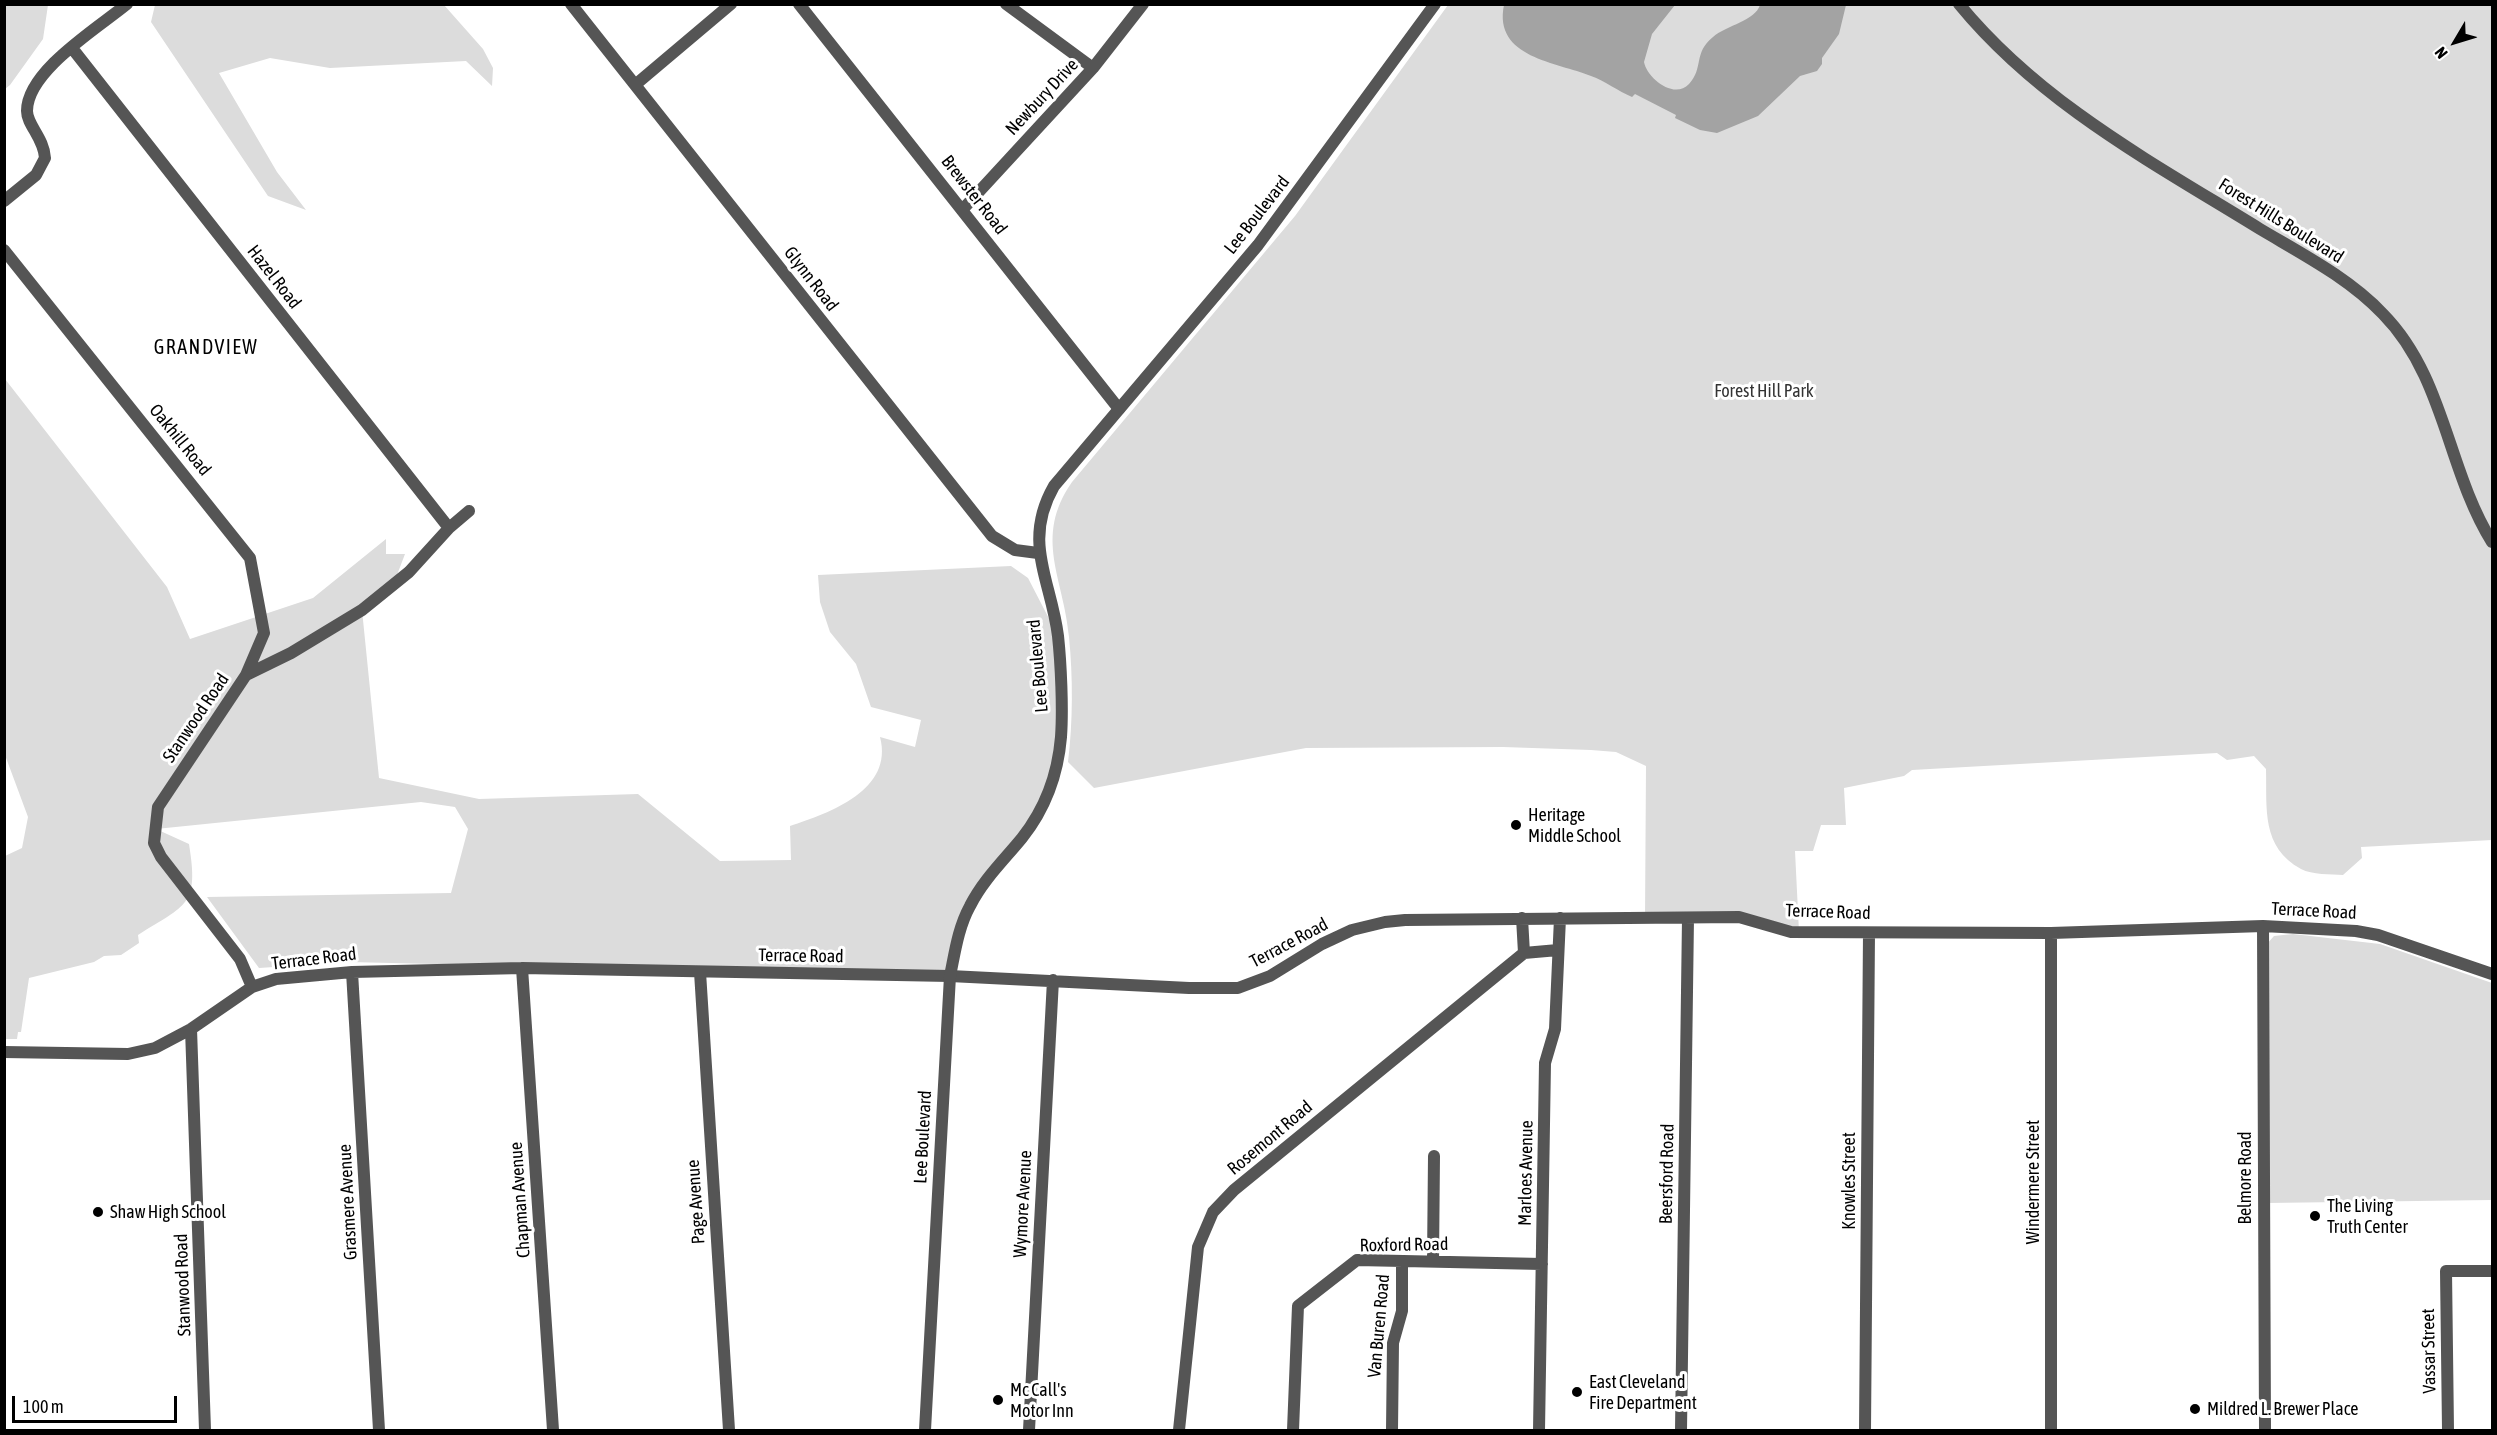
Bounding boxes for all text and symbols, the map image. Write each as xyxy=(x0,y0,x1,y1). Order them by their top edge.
north arrow xyxy=(2425,12,2485,72)
text: N xyxy=(2431,44,2451,62)
street label: Newbury Drive xyxy=(1001,54,1083,140)
street label: Brewster Road xyxy=(936,151,1012,239)
street label: Lee Boulevard xyxy=(1220,172,1294,258)
street label: Forest Hills Boulevard xyxy=(2214,174,2348,268)
street label: Hazel Road xyxy=(242,241,306,313)
street label: Glynn Road xyxy=(779,242,843,316)
district label: GRANDVIEW xyxy=(154,336,258,360)
park label: Forest Hill Park xyxy=(1714,380,1814,402)
street label: Oakhill Road xyxy=(145,400,215,480)
street label: Lee Boulevard xyxy=(1023,619,1053,713)
street label: Stanwood Road xyxy=(158,669,234,767)
place label: Heritage Middle School xyxy=(1528,804,1621,846)
marker: Heritage Middle School xyxy=(1509,818,1523,832)
street label: Terrace Road xyxy=(2271,898,2357,924)
street label: Terrace Road xyxy=(1785,900,1871,924)
street label: Terrace Road xyxy=(1246,913,1332,973)
street label: Terrace Road xyxy=(270,943,358,975)
street label: Terrace Road xyxy=(758,944,844,968)
street label: Lee Boulevard xyxy=(910,1090,936,1184)
street label: Rosemont Road xyxy=(1223,1096,1317,1180)
street label: Marloes Avenue xyxy=(1514,1120,1538,1226)
street label: Windermere Street xyxy=(2022,1120,2044,1244)
street label: Beersford Road xyxy=(1655,1124,1679,1224)
street label: Belmore Road xyxy=(2234,1131,2256,1225)
street label: Knowles Street xyxy=(1838,1132,1860,1230)
street label: Chapman Avenue xyxy=(505,1141,535,1259)
street label: Grasmere Avenue xyxy=(334,1143,362,1261)
street label: Wymore Avenue xyxy=(1009,1150,1037,1258)
street label: Page Avenue xyxy=(682,1159,710,1245)
place label: The Living Truth Center xyxy=(2327,1195,2408,1238)
place label: Shaw High School xyxy=(110,1201,226,1223)
marker: Shaw High School xyxy=(91,1205,105,1219)
marker: The Living Truth Center xyxy=(2308,1209,2322,1223)
street label: Stanwood Road xyxy=(170,1233,196,1337)
street label: Roxford Road xyxy=(1359,1233,1449,1257)
street label: Van Buren Road xyxy=(1364,1273,1394,1379)
street label: Vassar Street xyxy=(2417,1308,2441,1394)
place label: East Cleveland Fire Department xyxy=(1589,1371,1697,1414)
place label: Mc Call's Motor Inn xyxy=(1010,1379,1074,1422)
scale bar xyxy=(15,1384,180,1422)
marker: East Cleveland Fire Department xyxy=(1570,1385,1584,1399)
marker: Mc Call's Motor Inn xyxy=(991,1393,1005,1407)
text: 100 m xyxy=(23,1396,64,1417)
place label: Mildred L. Brewer Place xyxy=(2207,1398,2358,1420)
marker: Mildred L. Brewer Place xyxy=(2188,1402,2202,1416)

